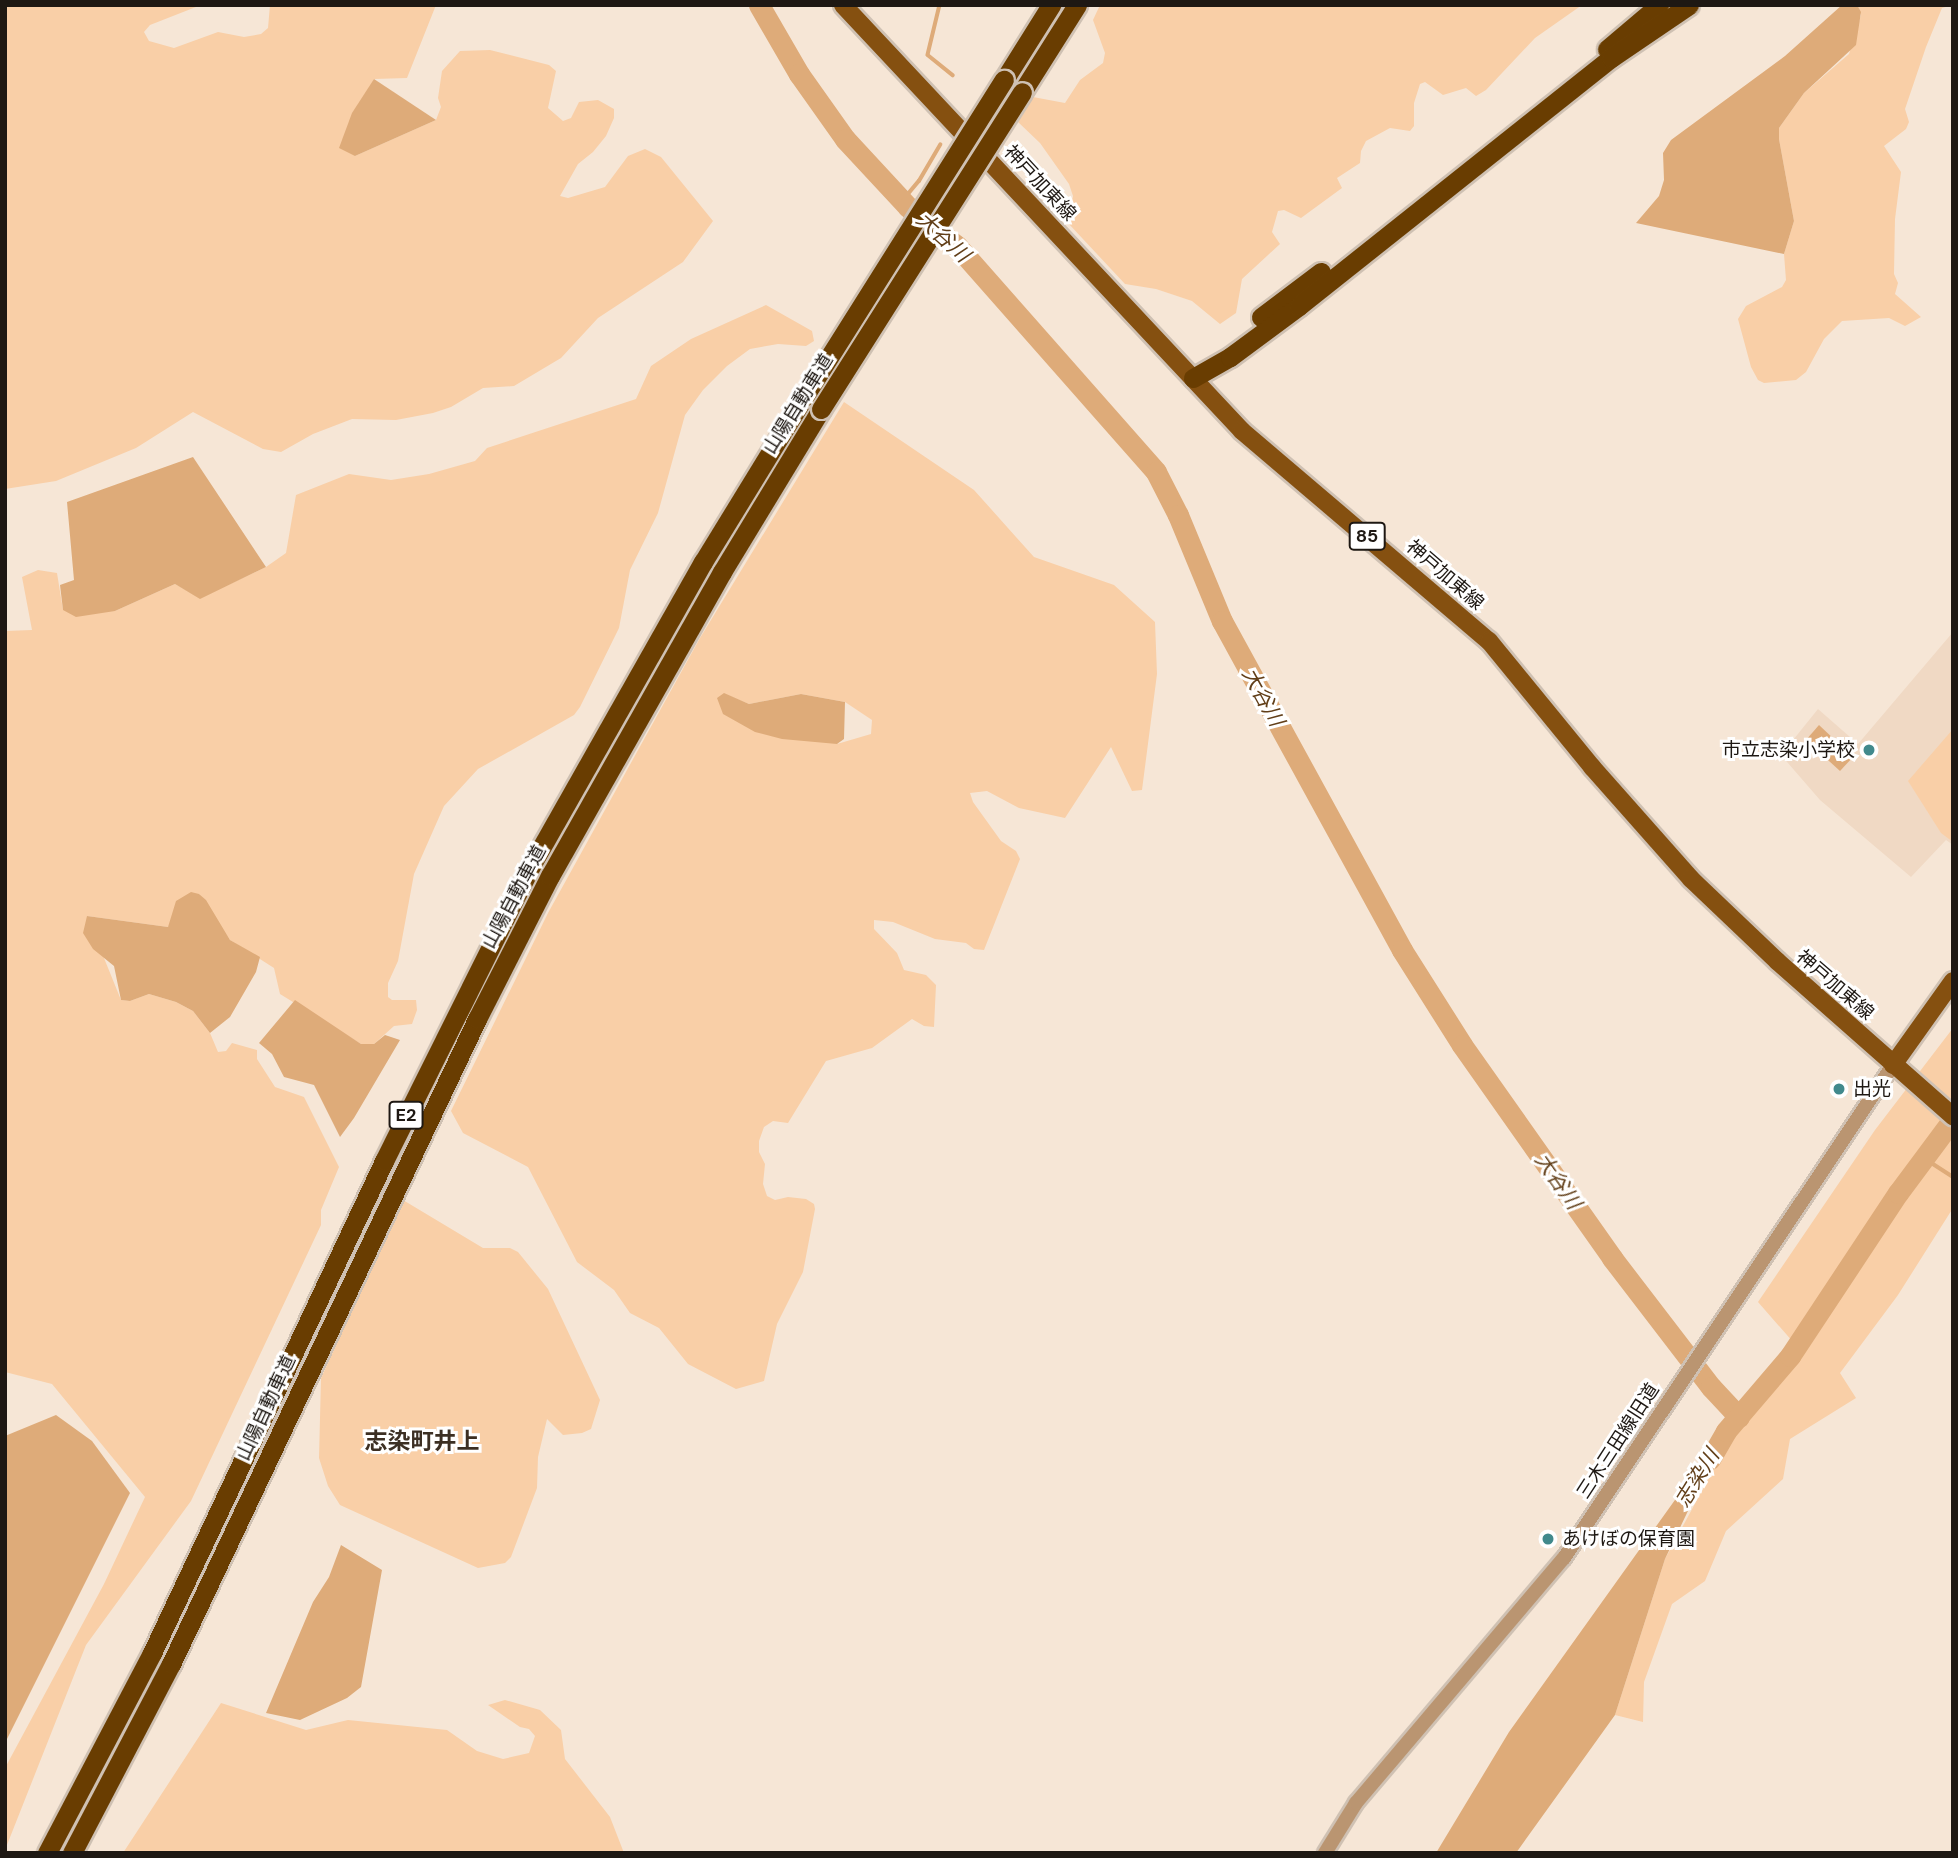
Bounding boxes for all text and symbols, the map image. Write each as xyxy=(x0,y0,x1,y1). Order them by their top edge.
street label: 神戸加東線 xyxy=(999,140,1081,226)
water label: 大谷川 xyxy=(911,207,975,267)
street label: 山陽自動車道 xyxy=(758,350,838,458)
road number: 85 xyxy=(1348,522,1386,550)
street label: 神戸加東線 xyxy=(1402,535,1488,615)
water label: 大谷川 xyxy=(1237,663,1289,731)
place label: 市立志染小学校 xyxy=(1722,739,1855,761)
marker: 市立志染小学校 xyxy=(1861,742,1877,758)
street label: 山陽自動車道 xyxy=(477,841,551,953)
street label: 神戸加東線 xyxy=(1792,945,1878,1025)
place label: 出光 xyxy=(1853,1078,1891,1100)
marker: 出光 xyxy=(1831,1081,1847,1097)
road number: E2 xyxy=(388,1100,424,1130)
water label: 大谷川 xyxy=(1530,1148,1586,1214)
street label: 山陽自動車道 xyxy=(232,1352,300,1464)
street label: 三木三田線旧道 xyxy=(1572,1379,1664,1503)
district label: 志染町井上 xyxy=(365,1427,479,1455)
water label: 志染川 xyxy=(1670,1445,1724,1511)
place label: あけぼの保育園 xyxy=(1562,1528,1695,1550)
marker: あけぼの保育園 xyxy=(1540,1531,1556,1547)

